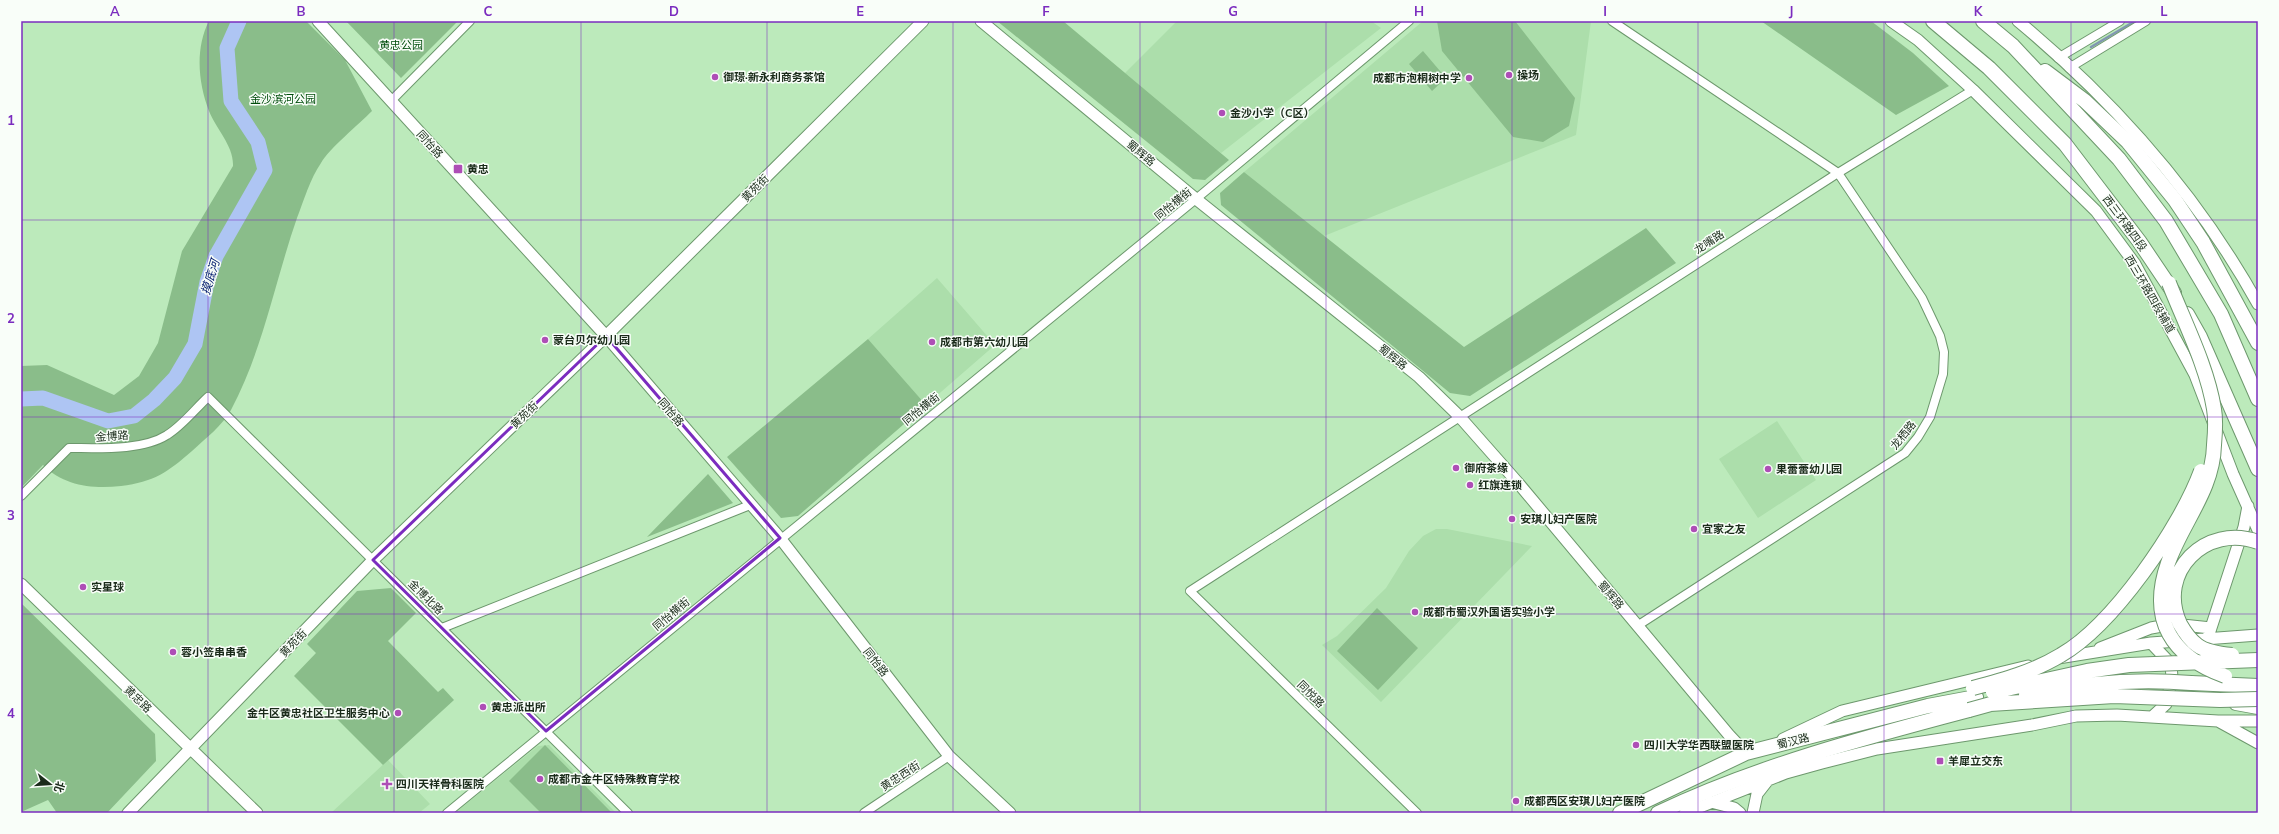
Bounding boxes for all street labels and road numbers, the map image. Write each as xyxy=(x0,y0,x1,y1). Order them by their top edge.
street label: 同怡路 xyxy=(414,127,446,161)
street label: 蜀辉路 xyxy=(1124,137,1158,169)
street label: 黄苑街 xyxy=(738,171,772,205)
street label: 同怡横街 xyxy=(1151,185,1195,223)
street label: 西三环路四段 xyxy=(2100,192,2150,254)
street label: 龙嘴路 xyxy=(1691,227,1727,257)
street label: 西三环路四段辅道 xyxy=(2122,252,2178,336)
street label: 蜀辉路 xyxy=(1376,341,1410,373)
street label: 同怡横街 xyxy=(899,390,943,428)
street label: 同怡路 xyxy=(655,395,687,429)
street label: 黄苑街 xyxy=(507,399,541,431)
street label: 龙栖路 xyxy=(1887,418,1919,452)
street label: 金博路 xyxy=(95,428,129,444)
street label: 金博北路 xyxy=(405,576,447,618)
street label: 蜀辉路 xyxy=(1595,578,1627,612)
street label: 同怡横街 xyxy=(650,594,692,634)
street label: 黄苑街 xyxy=(277,626,309,660)
street label: 同怡路 xyxy=(860,645,892,679)
street label: 同悦路 xyxy=(1294,677,1328,711)
street label: 黄忠路 xyxy=(121,683,155,715)
street label: 蜀汉路 xyxy=(1775,730,1811,752)
street label: 黄忠西街 xyxy=(878,758,922,794)

